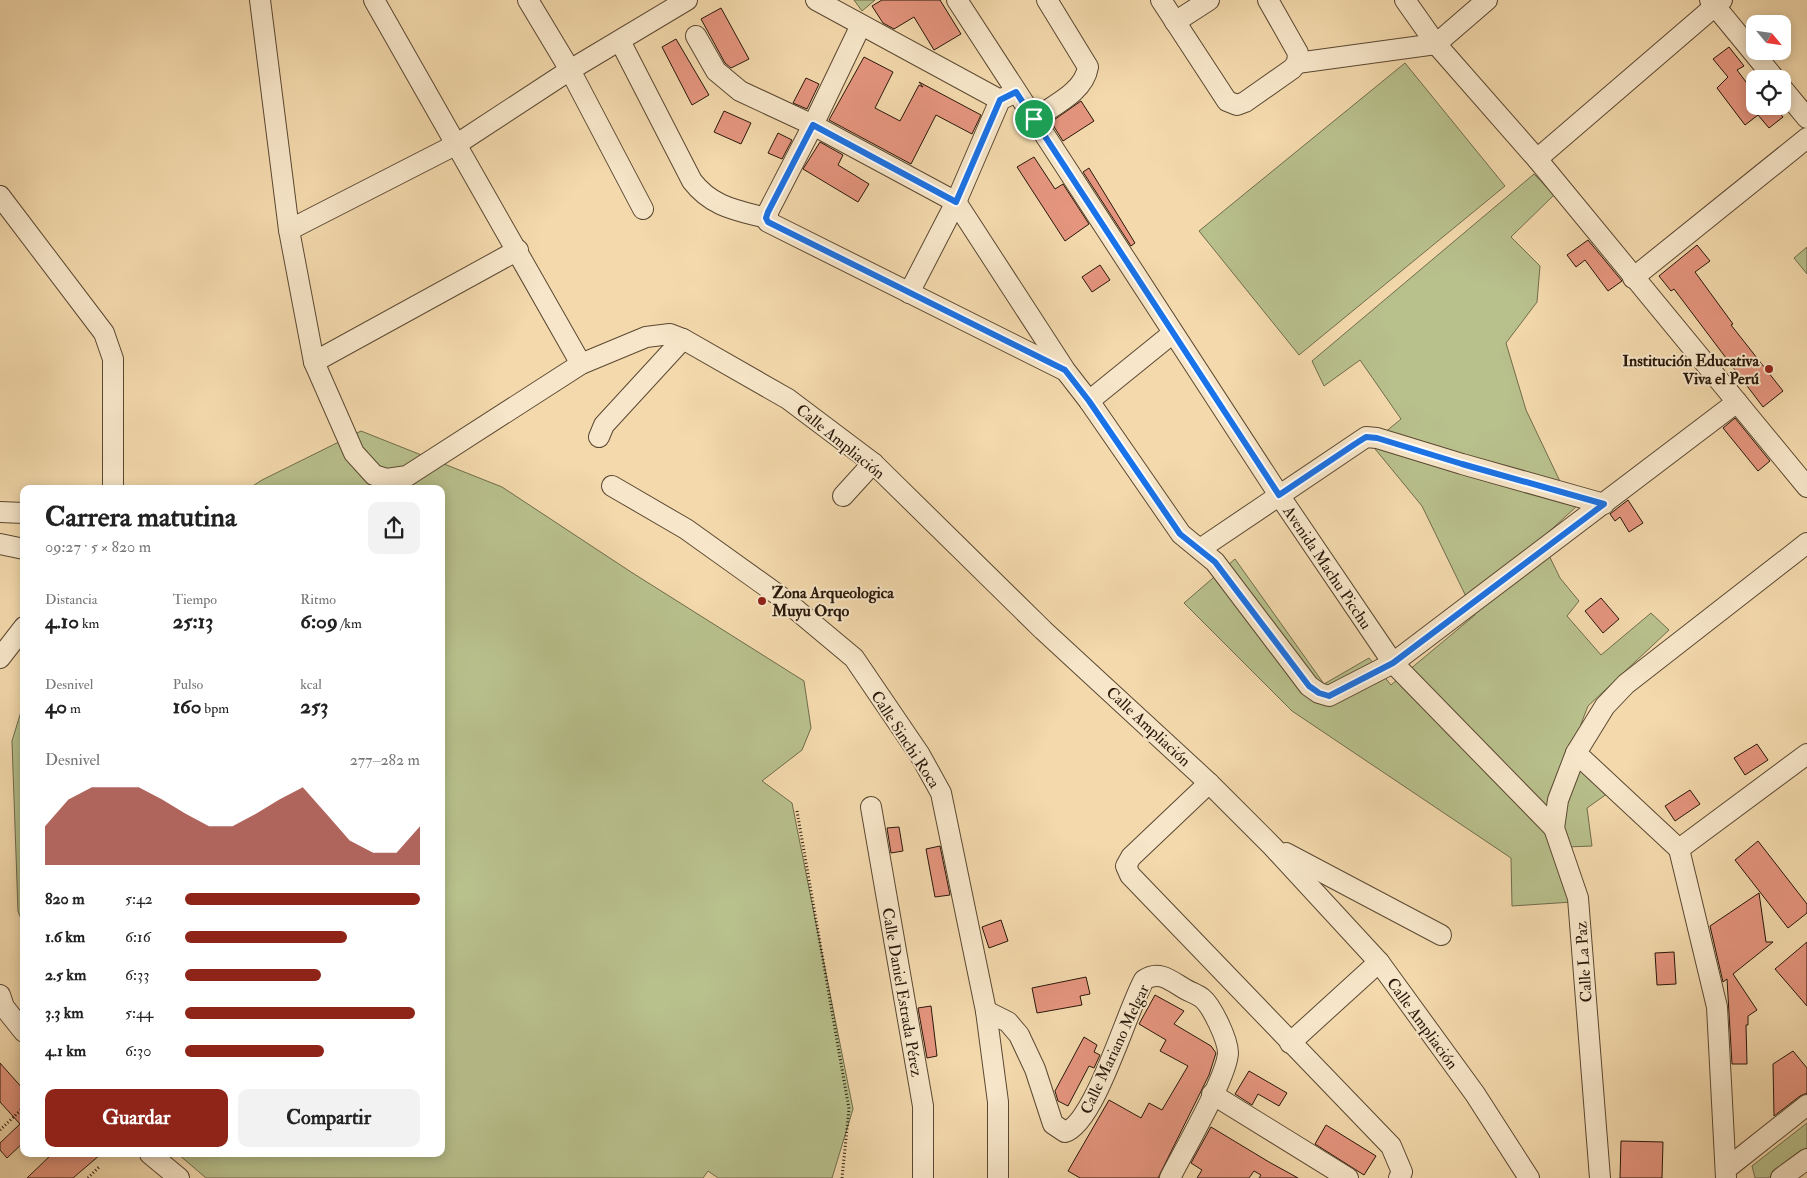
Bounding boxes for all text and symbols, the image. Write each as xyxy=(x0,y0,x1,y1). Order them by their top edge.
north arrow xyxy=(1746,15,1791,60)
map controls xyxy=(1746,15,1791,115)
button: locate xyxy=(1746,70,1791,115)
pin xyxy=(1013,98,1055,140)
icon: arrive xyxy=(1020,105,1048,133)
place label: Institución Educativa Viva el Perú xyxy=(1623,351,1760,389)
marker: Institución Educativa Viva el Perú xyxy=(1763,363,1775,375)
street label: Calle Ampliación xyxy=(791,400,889,484)
text: Carrera matutina xyxy=(45,500,236,535)
street label: Avenida Machu Picchu xyxy=(1278,501,1376,633)
button: share xyxy=(368,502,420,554)
text: 09:27 · 5 × 820 m xyxy=(45,537,151,557)
place label: Zona Arqueologica Muyu Orqo xyxy=(771,583,894,622)
text: Distancia xyxy=(45,591,98,608)
text: Tiempo xyxy=(173,591,217,608)
text: Ritmo xyxy=(300,591,336,608)
marker: Zona Arqueologica Muyu Orqo xyxy=(756,595,768,607)
text: 4.10 xyxy=(45,608,79,635)
text: 25:13 xyxy=(173,608,213,635)
text: 6:09 xyxy=(300,608,338,635)
text: km xyxy=(79,615,99,632)
text: /km xyxy=(338,615,362,632)
text: Desnivel xyxy=(45,676,93,693)
text: Pulso xyxy=(173,676,203,693)
text: kcal xyxy=(300,676,322,693)
street label: Calle Ampliación xyxy=(1101,682,1195,772)
street label: Calle Sinchi Roca xyxy=(866,687,944,792)
text: 40 xyxy=(45,693,67,720)
text: 160 xyxy=(173,693,201,720)
text: 253 xyxy=(300,693,328,720)
text: m xyxy=(67,700,81,717)
text: bpm xyxy=(201,700,229,717)
text: Desnivel xyxy=(45,750,100,770)
text: 277–282 m xyxy=(350,750,420,770)
text: 820 m xyxy=(45,889,85,909)
text: 5:42 xyxy=(125,889,153,909)
street label: Calle Daniel Estrada Pérez xyxy=(877,906,927,1078)
street label: Calle La Paz xyxy=(1571,920,1597,1003)
text: 1.6 km xyxy=(45,927,85,947)
text: 6:16 xyxy=(125,927,151,947)
text: 2.5 km xyxy=(45,965,86,985)
text: 6:33 xyxy=(125,965,149,985)
street label: Calle Ampliación xyxy=(1381,974,1462,1074)
street label: Calle Mariano Melgar xyxy=(1076,981,1154,1117)
text: 3.3 km xyxy=(45,1003,84,1023)
text: 5:44 xyxy=(125,1003,153,1023)
text: 4.1 km xyxy=(45,1041,86,1061)
text: 6:30 xyxy=(125,1041,151,1061)
button: Guardar xyxy=(45,1089,228,1147)
button: Compartir xyxy=(238,1089,420,1147)

